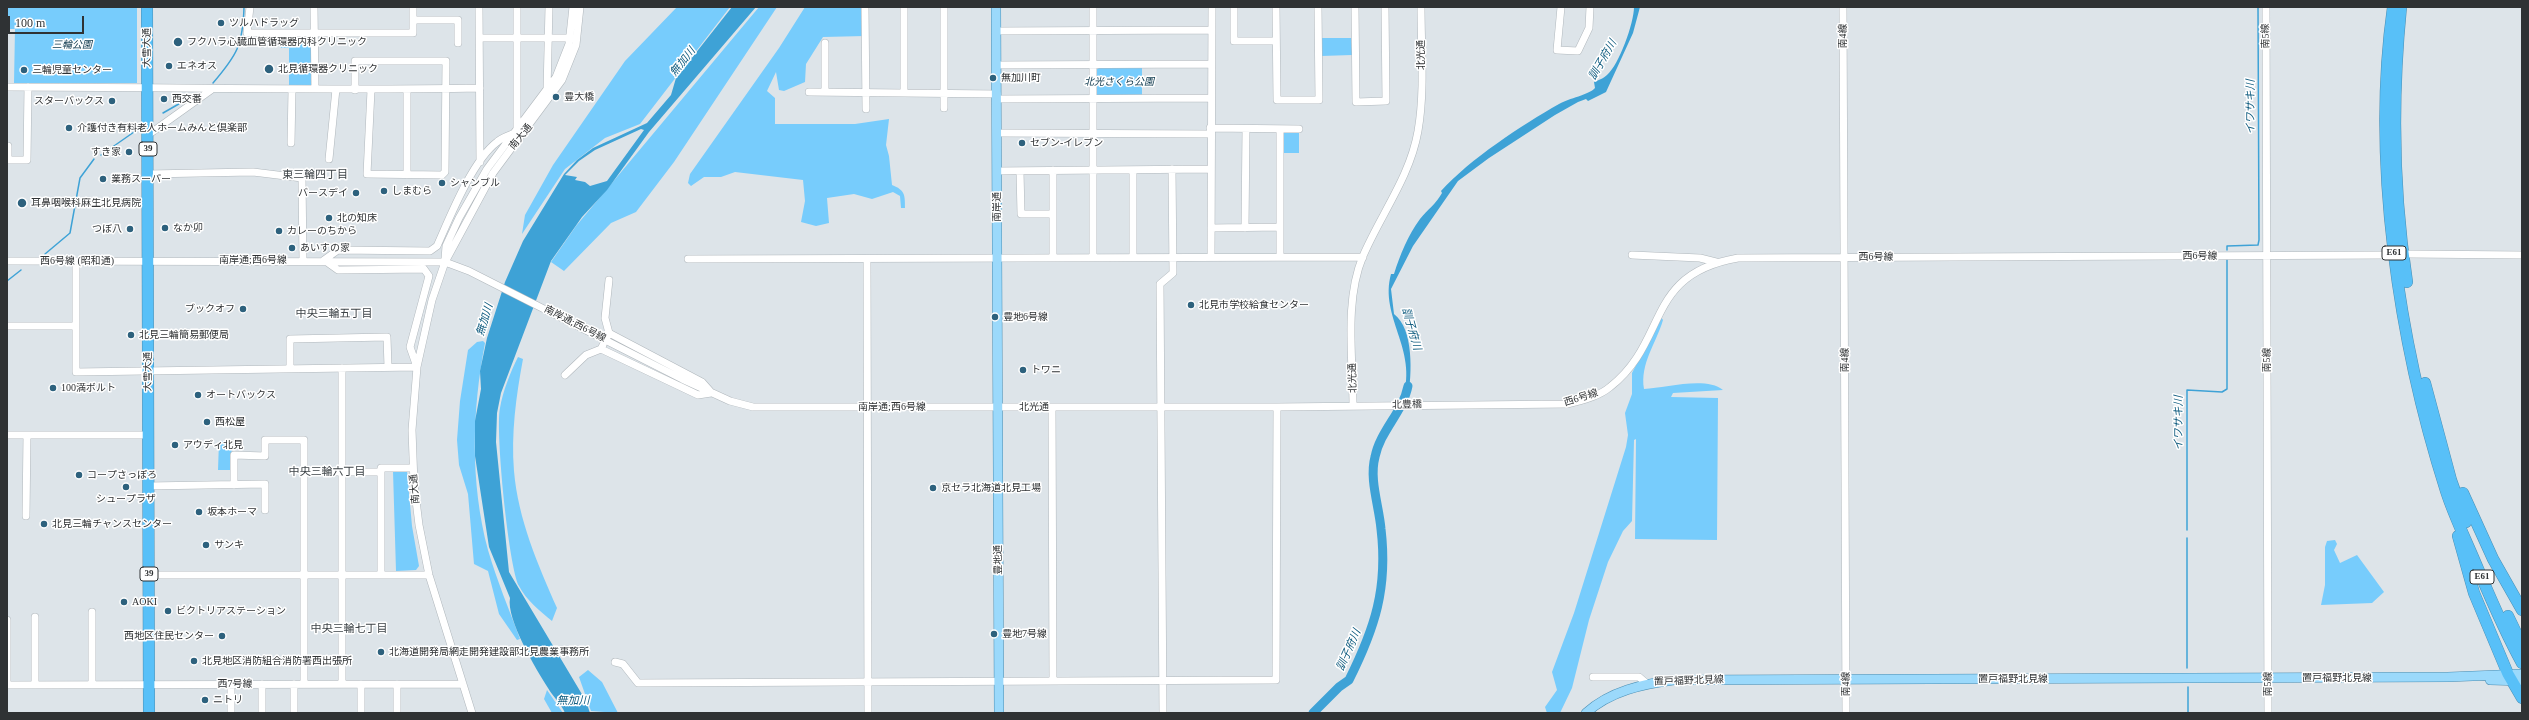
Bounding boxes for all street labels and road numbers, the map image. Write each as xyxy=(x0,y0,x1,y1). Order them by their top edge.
street label: 南5線 xyxy=(2260,23,2272,49)
street label: 南4線 xyxy=(1837,24,1849,48)
street label: 大雪大通 xyxy=(141,28,153,68)
street label: 北光通 xyxy=(1415,40,1427,70)
street label: 南大通 xyxy=(507,122,535,152)
road number: 39 xyxy=(139,142,157,156)
street label: 南岸通 xyxy=(991,192,1003,222)
road number: E61 xyxy=(2382,246,2406,260)
street label: 西6号線 xyxy=(2183,250,2217,262)
street label: 西6号線 xyxy=(1859,251,1893,263)
street label: 南岸通;西6号線 xyxy=(219,254,287,266)
street label: 西6号線 (昭和通) xyxy=(40,255,114,267)
street label: 南岸通;西6号線 xyxy=(542,303,608,345)
street label: 南4線 xyxy=(1839,348,1851,372)
street label: 南5線 xyxy=(2261,348,2273,372)
street label: 大雪大通 xyxy=(142,352,154,392)
street label: 北光通 xyxy=(1347,363,1359,393)
street label: 西6号線 xyxy=(1563,387,1599,409)
street label: 北豊橋 xyxy=(1392,399,1422,411)
street label: 南岸通;西6号線 xyxy=(858,401,926,413)
street label: 北光通 xyxy=(1019,401,1049,413)
street label: 南大通 xyxy=(408,474,422,504)
street label: 豊地通 xyxy=(992,545,1004,575)
road number: 39 xyxy=(140,567,158,581)
road number: E61 xyxy=(2470,570,2494,584)
street label: 南4線 xyxy=(1840,672,1852,696)
street label: 南5線 xyxy=(2262,672,2274,696)
street label: 置戸福野北見線 xyxy=(2302,672,2372,684)
street label: 置戸福野北見線 xyxy=(1978,673,2048,685)
street label: 置戸福野北見線 xyxy=(1654,674,1724,688)
street label: 西7号線 xyxy=(218,678,252,690)

